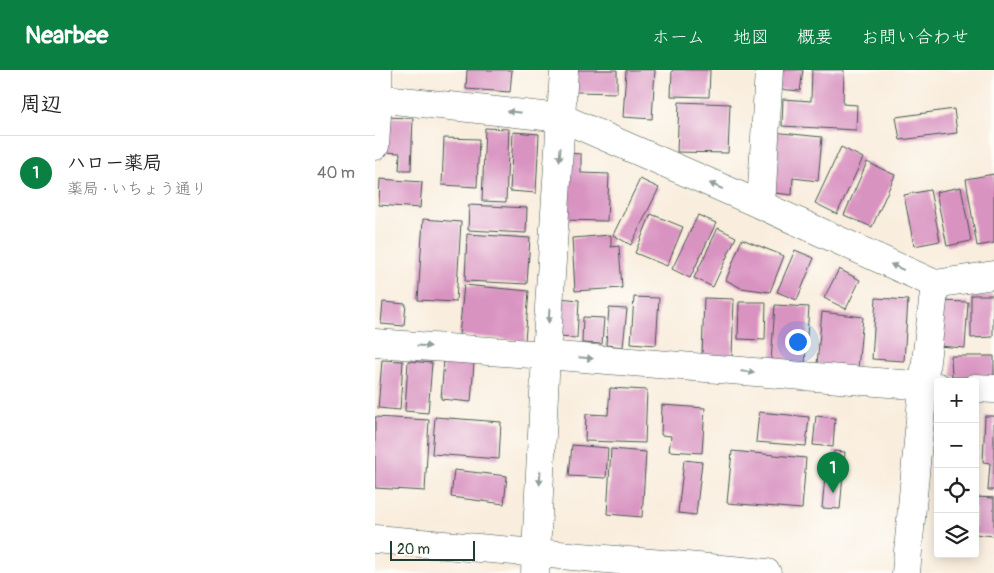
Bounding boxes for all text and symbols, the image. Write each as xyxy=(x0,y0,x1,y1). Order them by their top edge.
text: Nearbee xyxy=(25,21,108,50)
text: ホーム xyxy=(652,26,705,49)
text: 地図 xyxy=(733,26,769,49)
text: 概要 xyxy=(797,26,833,49)
text: お問い合わせ xyxy=(861,26,969,49)
text: 周辺 xyxy=(20,91,62,118)
one-way arrow xyxy=(505,108,521,116)
one-way arrow xyxy=(555,146,563,162)
text: ハロー薬局 xyxy=(67,151,162,175)
text: 1 xyxy=(33,163,39,183)
text: 40 m xyxy=(317,163,355,183)
text: 薬局 · いちょう通り xyxy=(67,179,207,199)
one-way arrow xyxy=(709,181,724,189)
one-way arrow xyxy=(890,263,904,271)
one-way arrow xyxy=(544,308,552,324)
your location xyxy=(785,329,811,355)
one-way arrow xyxy=(416,342,432,350)
one-way arrow xyxy=(578,354,594,362)
one-way arrow xyxy=(740,368,756,376)
map controls xyxy=(934,378,979,558)
button: + xyxy=(934,378,979,423)
button: − xyxy=(934,423,979,468)
pin: 1 xyxy=(817,452,849,493)
button: locate xyxy=(934,468,979,513)
one-way arrow xyxy=(536,470,544,486)
button: layers xyxy=(934,513,979,558)
scale bar xyxy=(390,538,475,561)
text: 20 m xyxy=(397,541,430,558)

